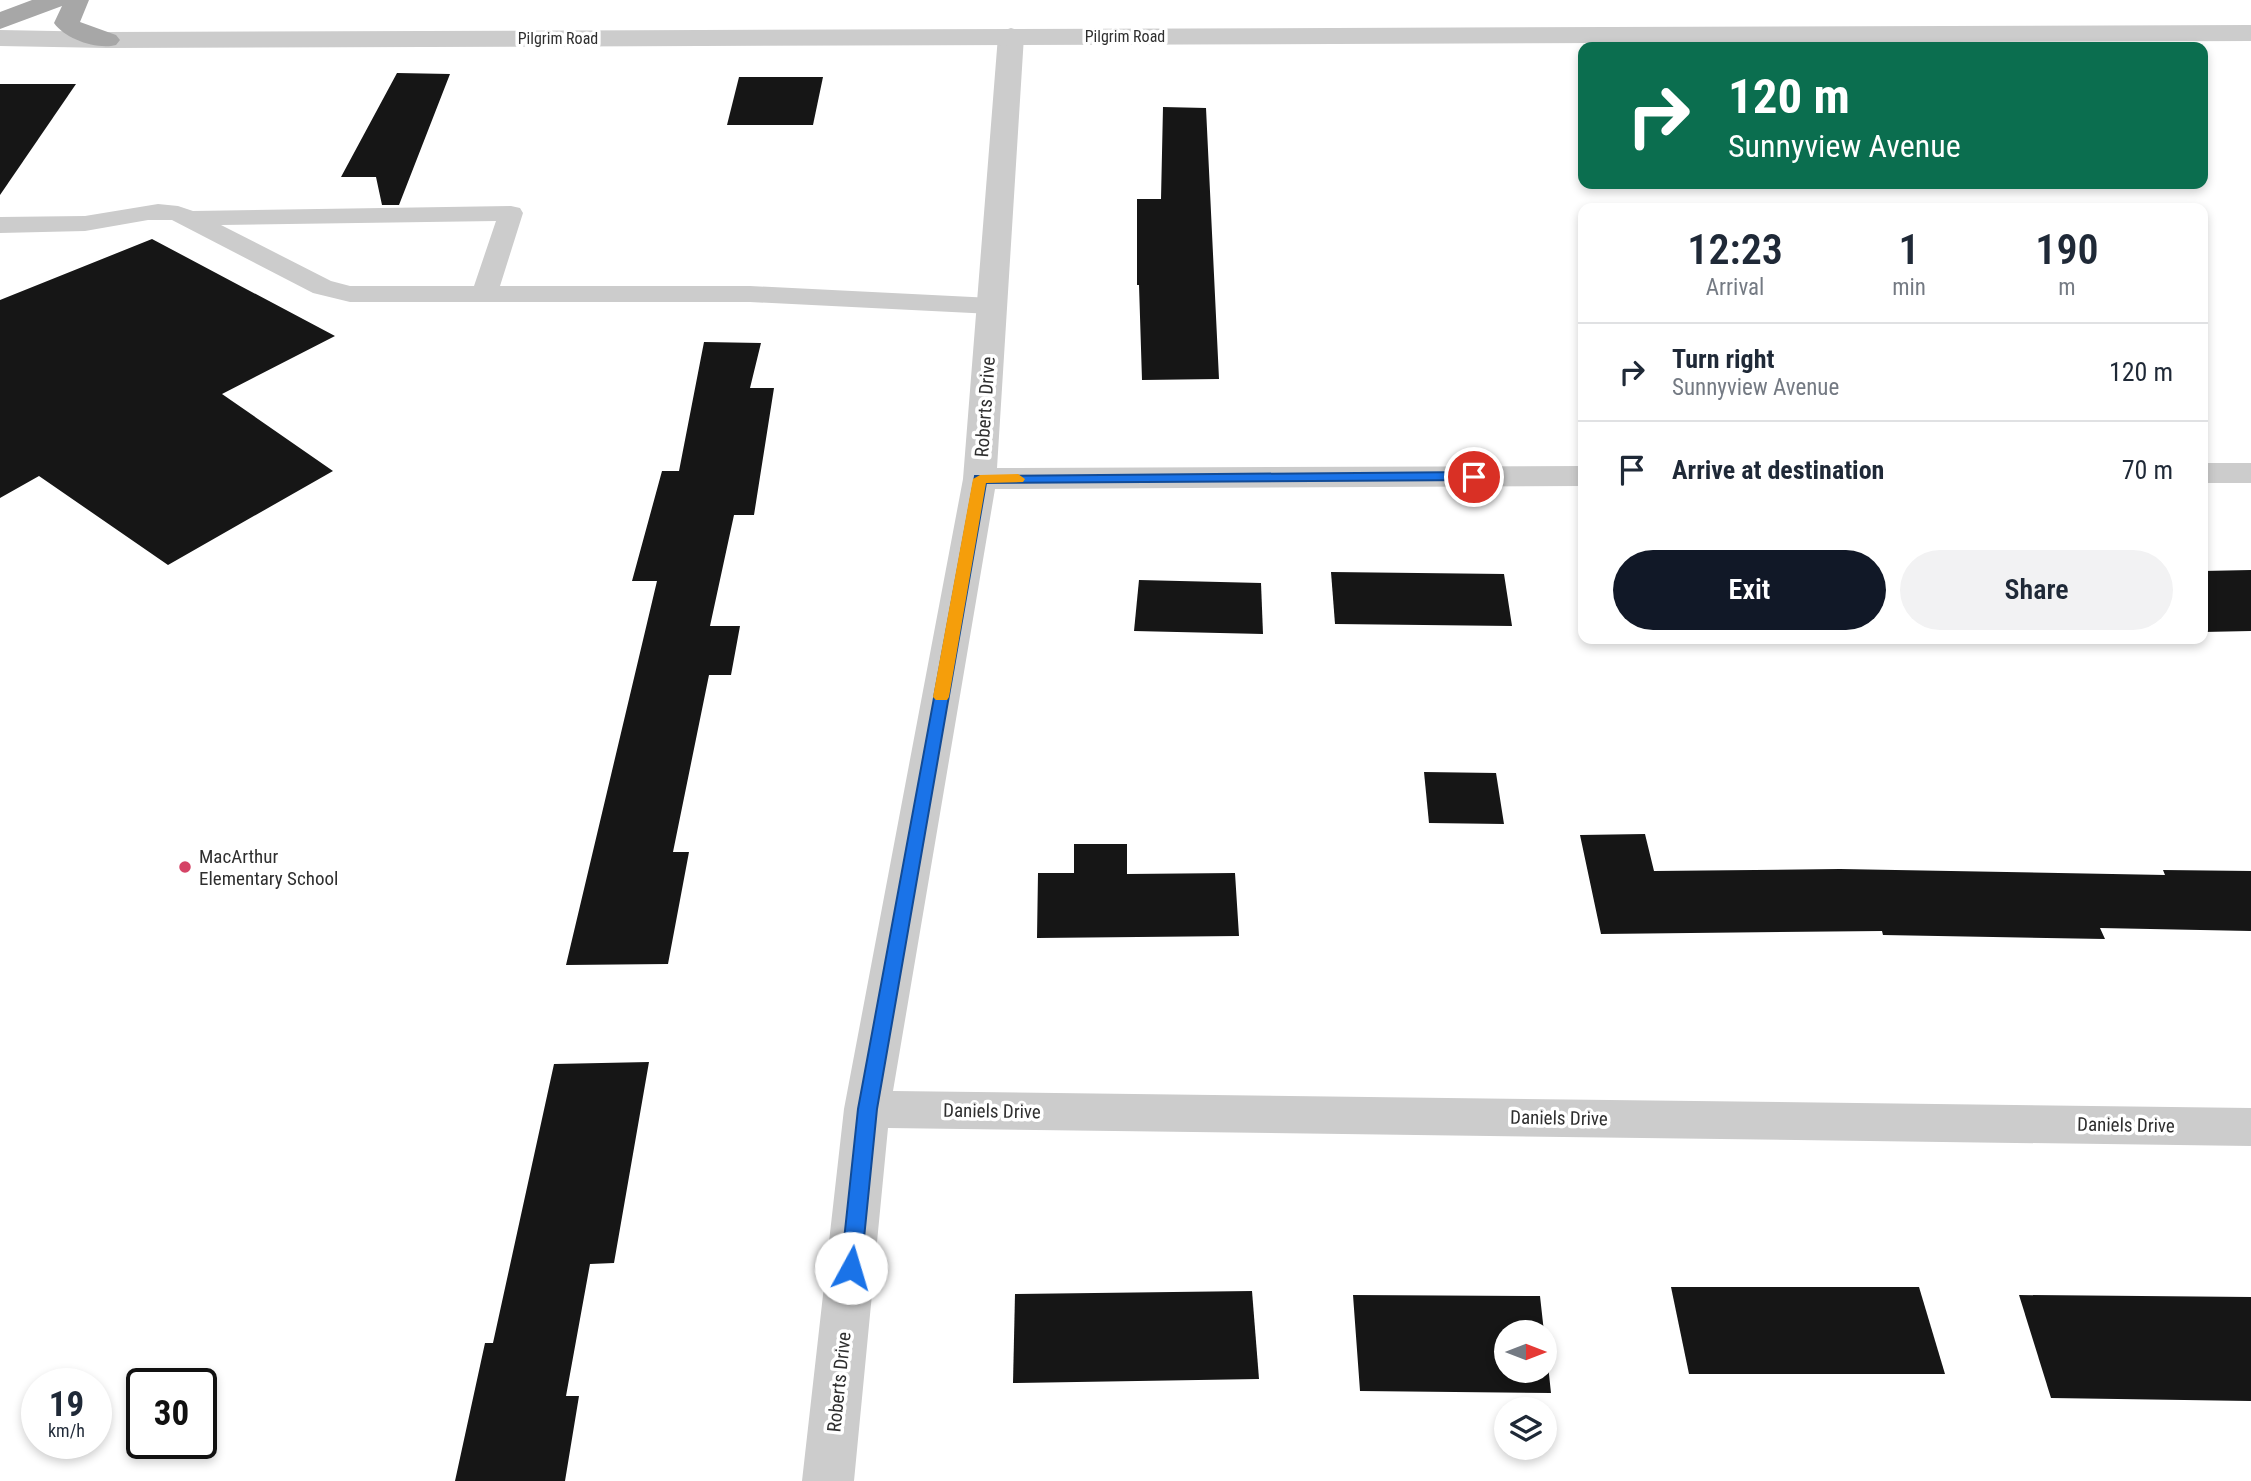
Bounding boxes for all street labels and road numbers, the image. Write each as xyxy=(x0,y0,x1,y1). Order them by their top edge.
street label: Pilgrim Road xyxy=(1085,27,1165,46)
street label: Pilgrim Road xyxy=(518,29,598,48)
street label: Roberts Drive xyxy=(970,356,1000,458)
street label: Daniels Drive xyxy=(943,1099,1041,1123)
street label: Daniels Drive xyxy=(1510,1106,1608,1130)
street label: Daniels Drive xyxy=(2077,1113,2175,1137)
street label: Roberts Drive xyxy=(822,1331,856,1433)

